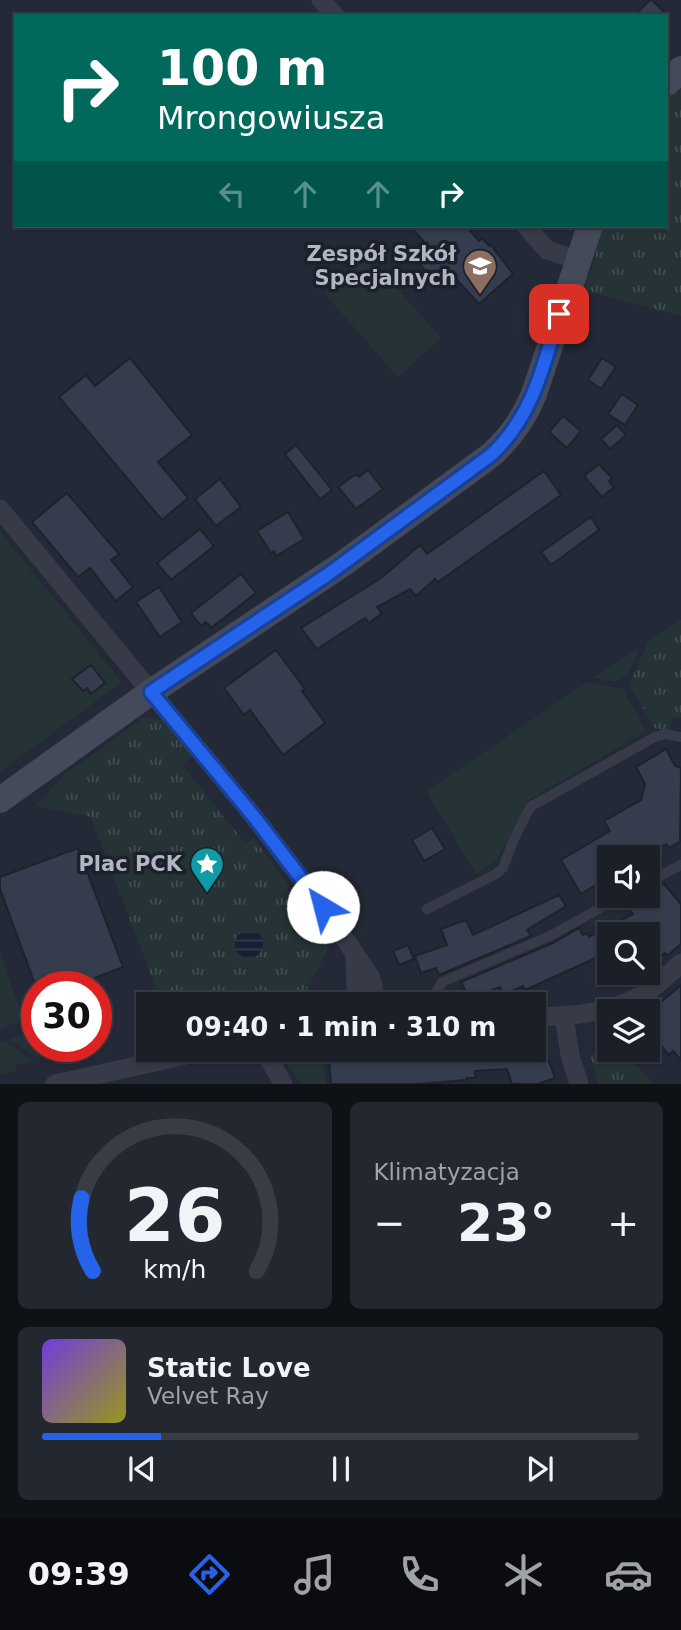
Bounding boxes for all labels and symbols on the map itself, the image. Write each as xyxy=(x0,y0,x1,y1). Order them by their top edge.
place label: Zespół Szkół Specjalnych xyxy=(306,242,457,290)
school or university icon: Zespół Szkół Specjalnych xyxy=(461,247,499,296)
pin xyxy=(529,284,589,344)
place icon: Plac PCK xyxy=(188,845,226,894)
place label: Plac PCK xyxy=(78,852,183,876)
position arrow xyxy=(286,870,360,944)
speed limit sign: 30 xyxy=(21,971,112,1062)

